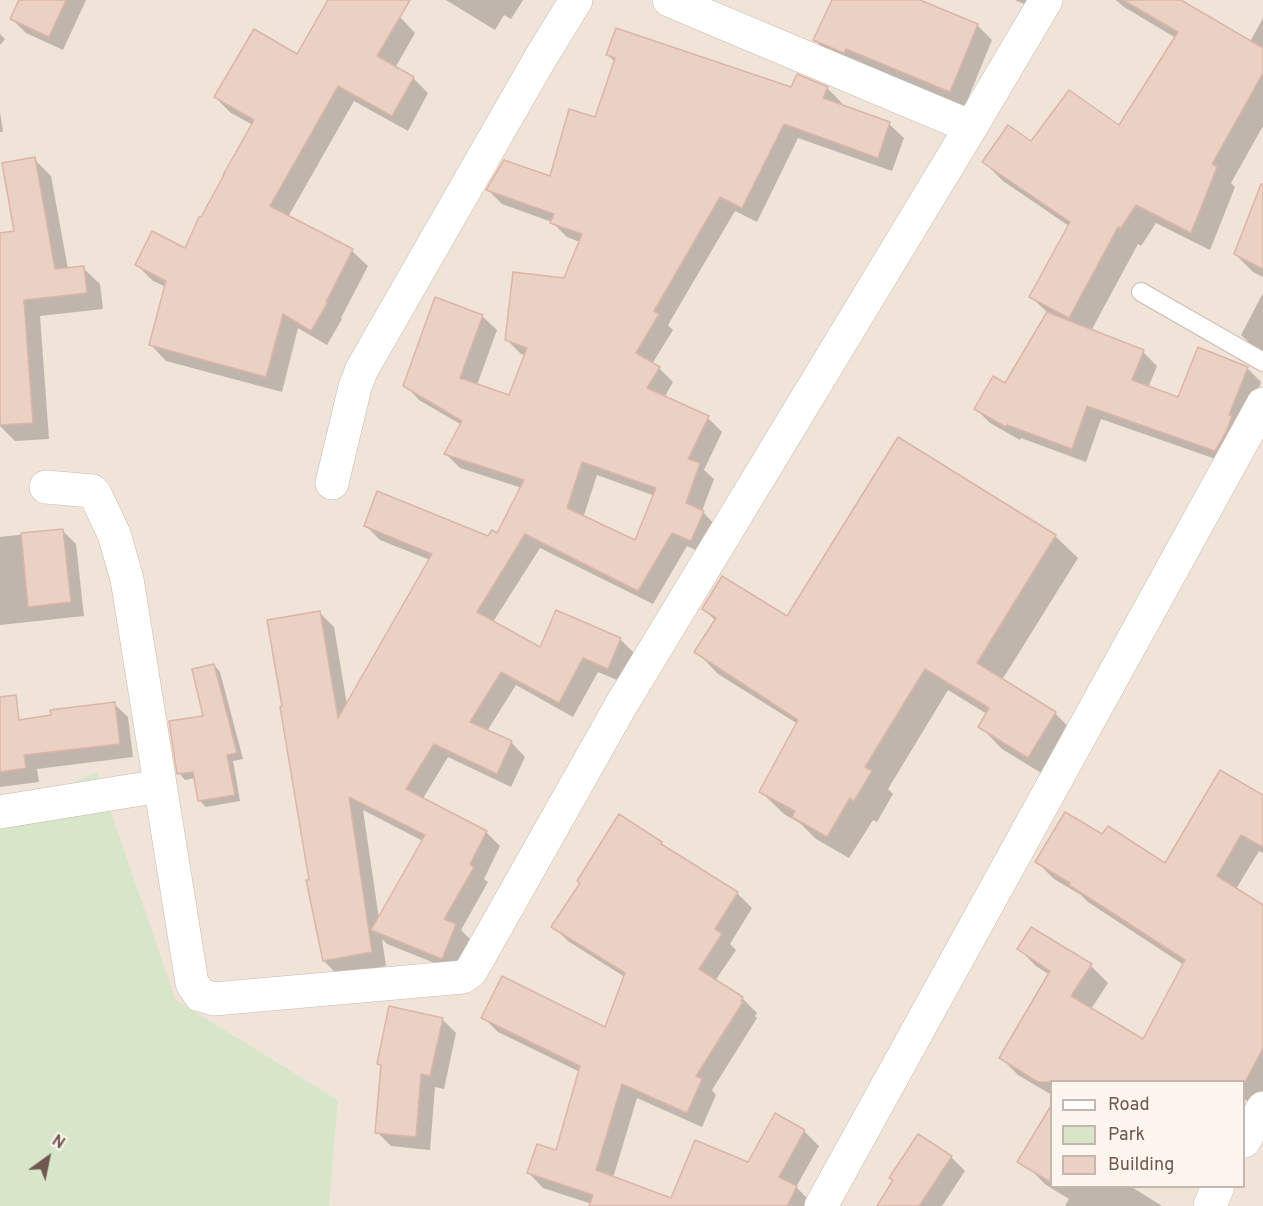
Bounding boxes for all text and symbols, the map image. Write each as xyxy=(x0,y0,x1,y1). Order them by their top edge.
legend xyxy=(1050,1080,1245,1188)
text: Road xyxy=(1108,1094,1150,1117)
text: Park xyxy=(1108,1124,1145,1147)
north arrow xyxy=(18,1128,78,1188)
text: N xyxy=(48,1131,68,1154)
text: Building xyxy=(1108,1154,1174,1177)

